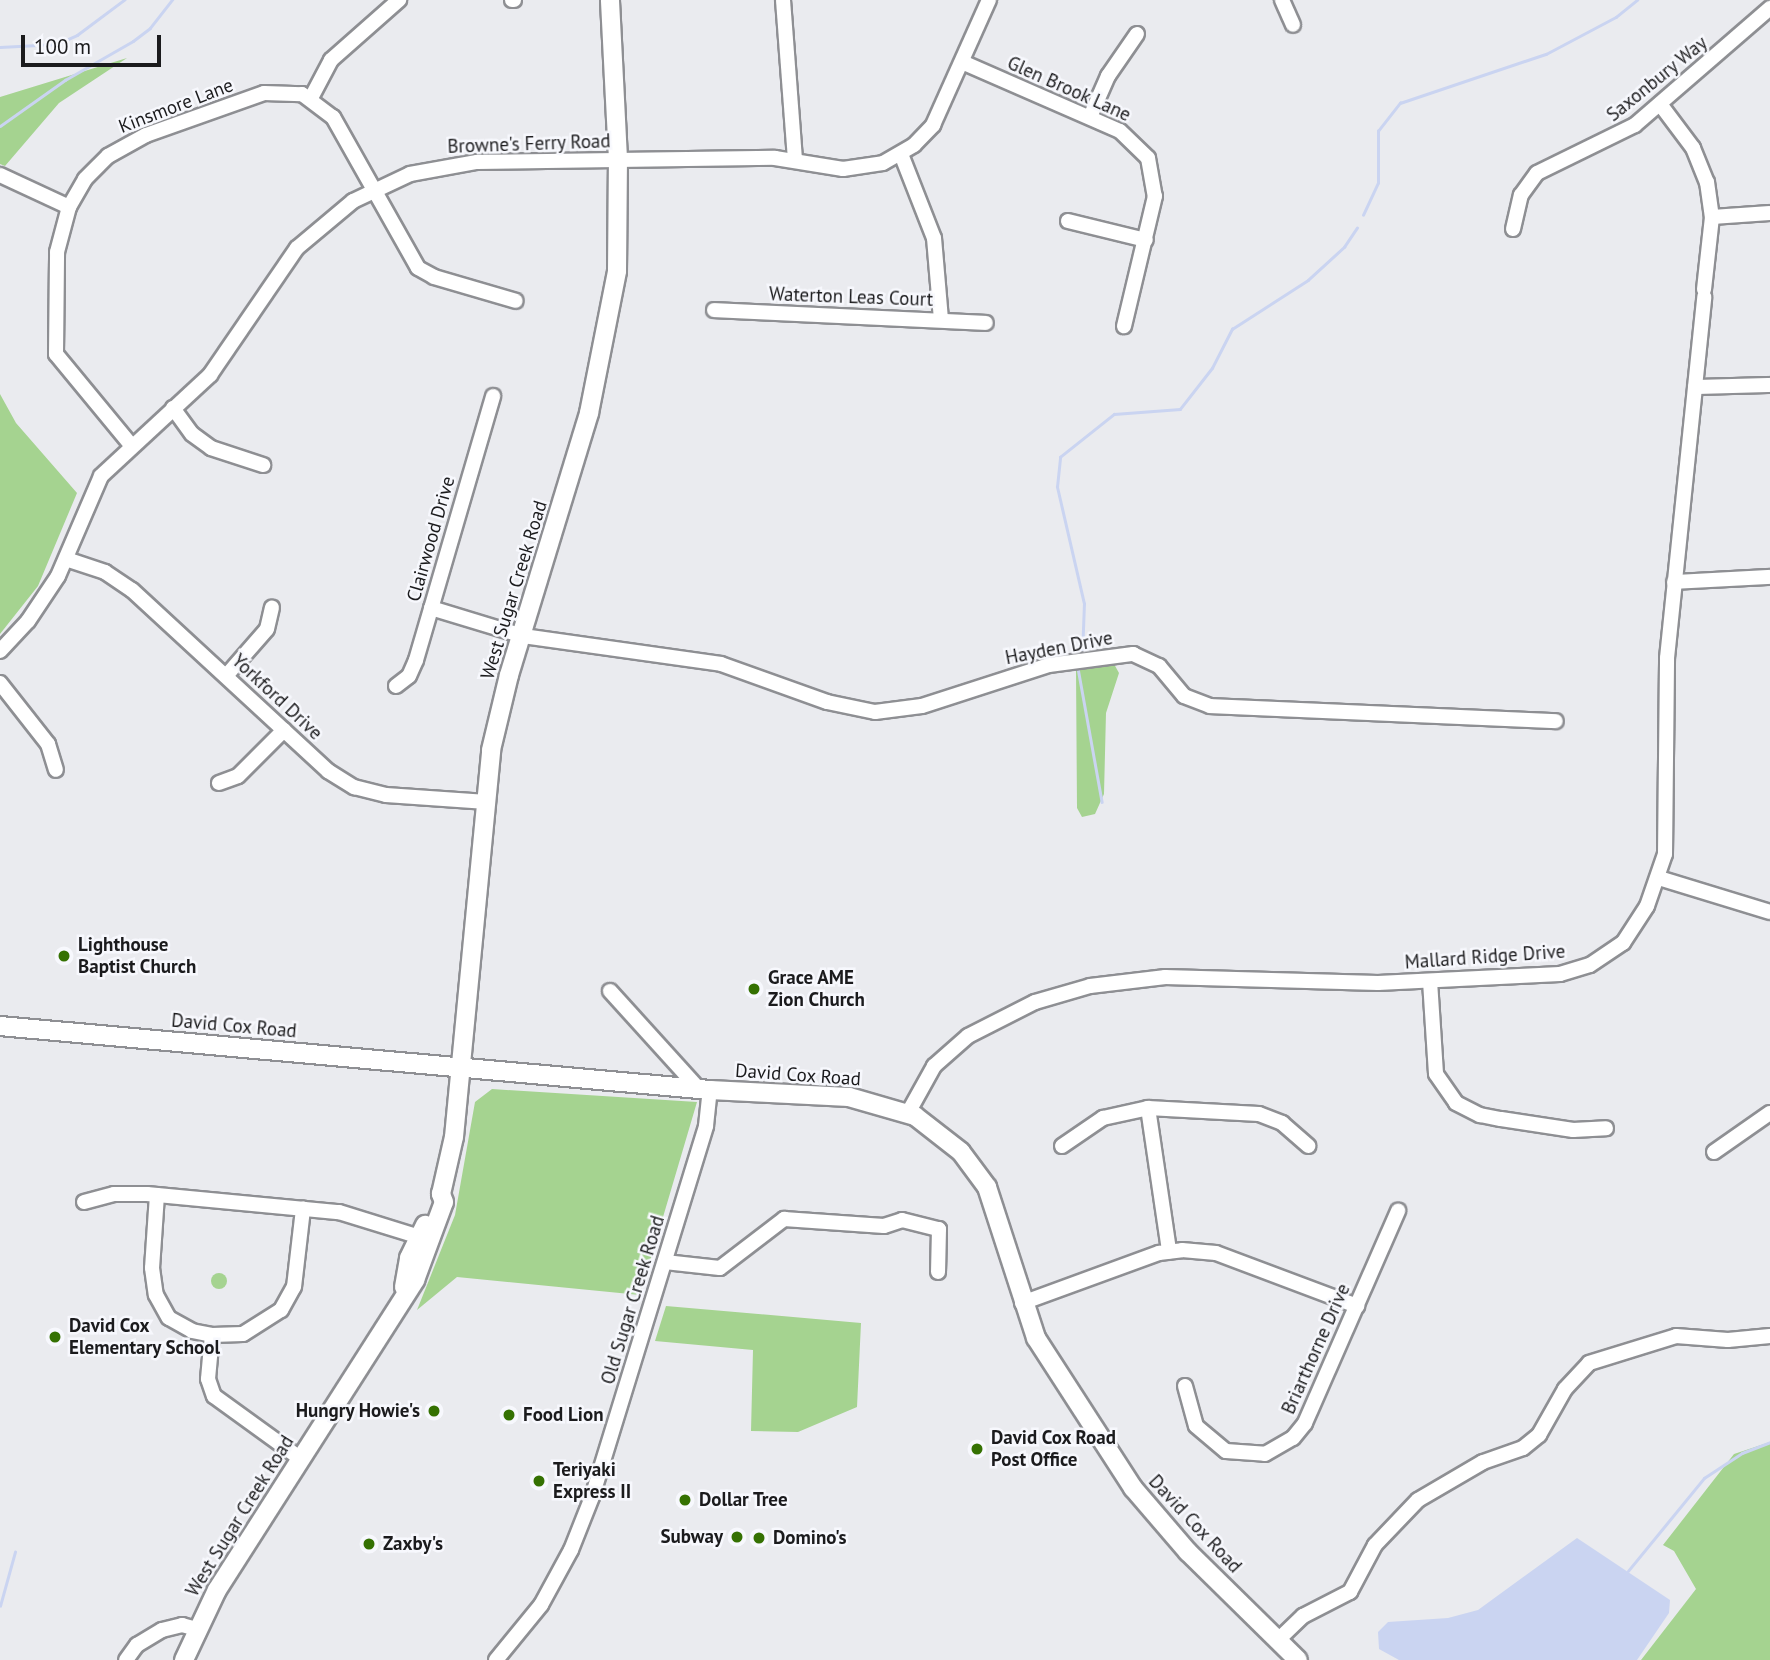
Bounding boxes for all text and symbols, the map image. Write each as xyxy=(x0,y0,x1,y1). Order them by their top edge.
scale bar xyxy=(24,21,164,65)
street label: Saxonbury Way xyxy=(1602,31,1712,127)
text: 100 m xyxy=(34,33,91,60)
street label: Glen Brook Lane xyxy=(1003,51,1135,127)
street label: Kinsmore Lane xyxy=(116,74,236,138)
street label: Browne's Ferry Road xyxy=(447,130,611,158)
street label: Waterton Leas Court xyxy=(769,283,933,311)
street label: Clairwood Drive xyxy=(402,474,460,604)
street label: West Sugar Creek Road xyxy=(476,498,552,682)
street label: Hayden Drive xyxy=(1003,626,1115,670)
street label: Yorkford Drive xyxy=(227,649,327,745)
place label: Lighthouse Baptist Church xyxy=(78,934,197,978)
street label: Mallard Ridge Drive xyxy=(1404,940,1566,974)
marker: Lighthouse Baptist Church xyxy=(56,948,72,964)
place label: Grace AME Zion Church xyxy=(768,967,865,1011)
marker: Grace AME Zion Church xyxy=(746,981,762,997)
street label: David Cox Road xyxy=(170,1009,298,1043)
street label: David Cox Road xyxy=(734,1059,862,1091)
street label: Old Sugar Creek Road xyxy=(596,1213,670,1387)
street label: Briarthorne Drive xyxy=(1277,1280,1355,1418)
place label: David Cox Elementary School xyxy=(69,1315,221,1359)
marker: David Cox Elementary School xyxy=(47,1329,63,1345)
place label: Hungry Howie's xyxy=(295,1400,420,1422)
marker: Hungry Howie's xyxy=(426,1403,442,1419)
place label: Food Lion xyxy=(523,1404,604,1426)
marker: Food Lion xyxy=(501,1407,517,1423)
place label: David Cox Road Post Office xyxy=(991,1427,1117,1471)
street label: West Sugar Creek Road xyxy=(181,1431,299,1601)
marker: David Cox Road Post Office xyxy=(969,1441,985,1457)
place label: Teriyaki Express II xyxy=(553,1459,631,1503)
street label: David Cox Road xyxy=(1144,1470,1246,1578)
marker: Teriyaki Express II xyxy=(531,1473,547,1489)
place label: Dollar Tree xyxy=(699,1489,788,1511)
marker: Dollar Tree xyxy=(677,1492,693,1508)
place label: Subway xyxy=(660,1526,723,1548)
place label: Domino's xyxy=(773,1527,847,1549)
marker: Subway xyxy=(729,1529,745,1545)
marker: Domino's xyxy=(751,1530,767,1546)
place label: Zaxby's xyxy=(383,1533,443,1555)
marker: Zaxby's xyxy=(361,1536,377,1552)

